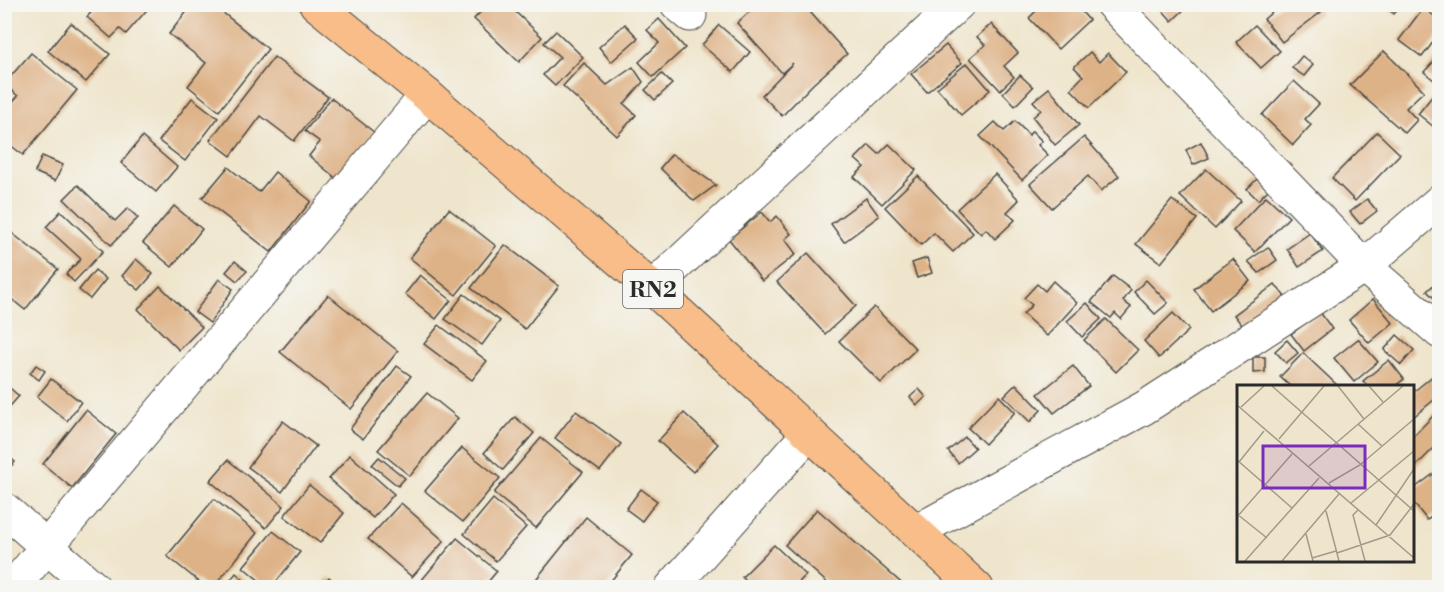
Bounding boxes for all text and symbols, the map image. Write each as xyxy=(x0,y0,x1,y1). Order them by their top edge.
road number: RN2 xyxy=(623,270,683,308)
inset map xyxy=(1237,385,1414,562)

